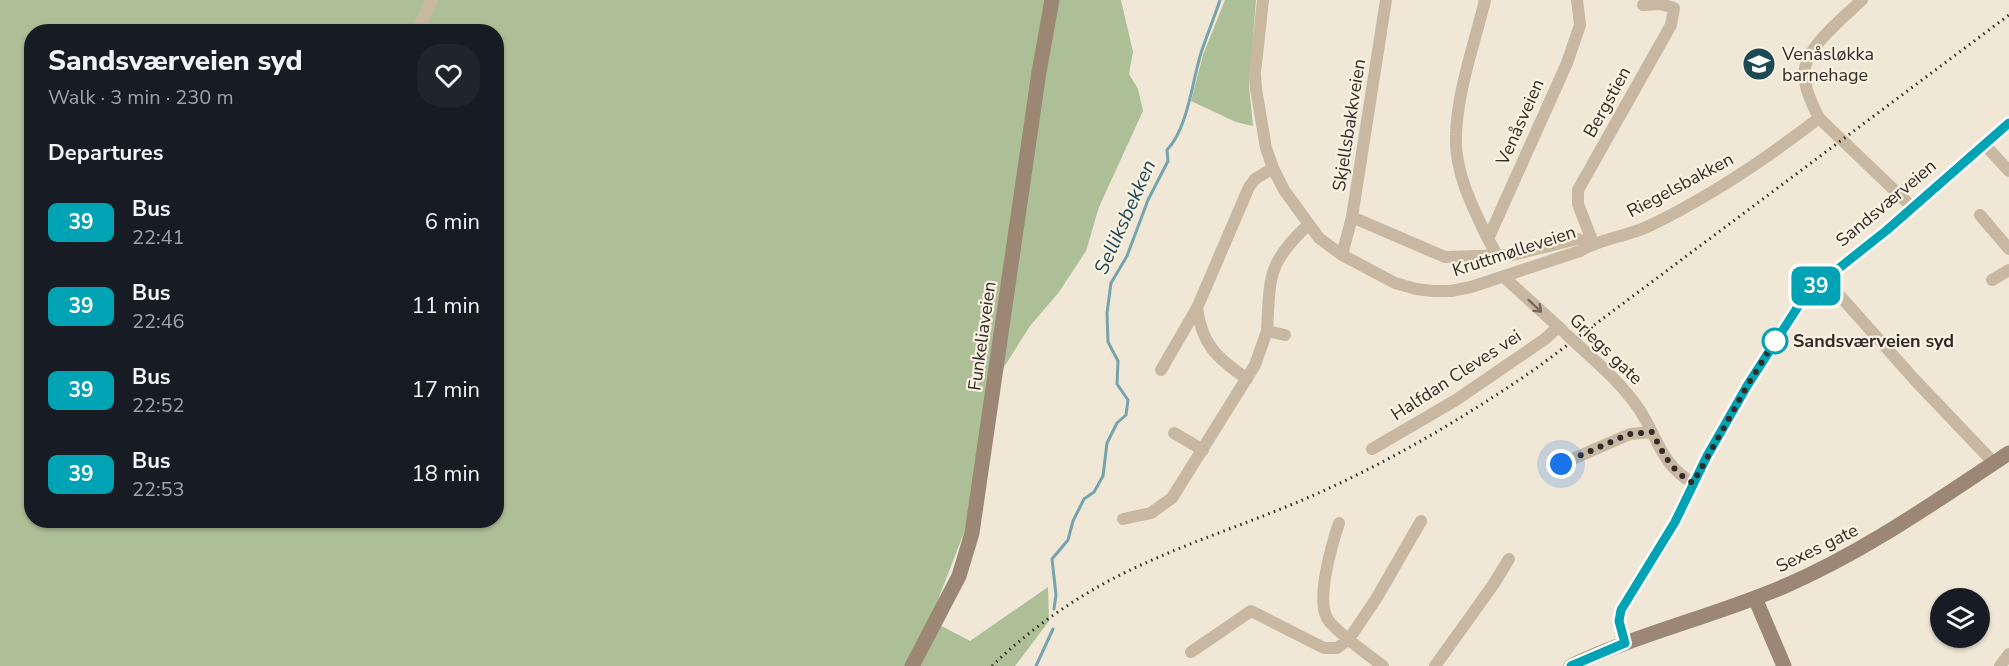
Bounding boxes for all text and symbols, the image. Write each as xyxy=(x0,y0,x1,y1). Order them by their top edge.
text: Sandsværveien syd xyxy=(48,42,303,80)
place label: Venåsløkka barnehage xyxy=(1781,42,1874,87)
button: heart xyxy=(417,44,480,107)
school or university icon: Venåsløkka barnehage xyxy=(1741,46,1777,82)
street label: Skjellsbakkveien xyxy=(1327,57,1371,193)
street label: Bergstien xyxy=(1578,62,1636,142)
street label: Venåsveien xyxy=(1490,75,1550,170)
text: Walk · 3 min · 230 m xyxy=(48,84,234,111)
text: Departures xyxy=(48,138,163,168)
street label: Riegelsbakken xyxy=(1623,147,1737,223)
street label: Sandsværveien xyxy=(1831,154,1941,252)
water label: Selliksbekken xyxy=(1088,155,1162,279)
text: Bus xyxy=(132,194,171,224)
text: 6 min xyxy=(425,207,480,237)
text: 39 xyxy=(68,208,94,236)
street label: Kruttmølleveien xyxy=(1449,220,1579,282)
text: 22:41 xyxy=(132,224,185,251)
line badge: 39 xyxy=(1789,266,1843,306)
text: 39 xyxy=(1803,272,1829,300)
text: Bus xyxy=(132,278,171,308)
street label: Funkeliaveien xyxy=(962,280,1002,392)
text: 11 min xyxy=(412,291,480,321)
text: 39 xyxy=(68,292,94,320)
one-way arrow xyxy=(1528,299,1543,313)
text: 22:46 xyxy=(132,308,185,335)
street label: Griegs gate xyxy=(1564,308,1648,390)
street label: Halfdan Cleves vei xyxy=(1386,324,1526,426)
marker: Sandsværveien syd xyxy=(1762,328,1788,354)
place label: Sandsværveien syd xyxy=(1793,329,1954,353)
text: Bus xyxy=(132,362,171,392)
text: 17 min xyxy=(412,375,480,405)
text: 39 xyxy=(68,376,94,404)
text: 22:52 xyxy=(132,392,185,419)
text: Bus xyxy=(132,446,171,476)
your location xyxy=(1546,449,1576,479)
text: 18 min xyxy=(412,459,480,489)
text: 39 xyxy=(68,460,94,488)
text: 22:53 xyxy=(132,476,185,503)
street label: Sexes gate xyxy=(1772,518,1862,578)
map controls xyxy=(1930,588,1990,648)
button: layers xyxy=(1930,588,1990,648)

